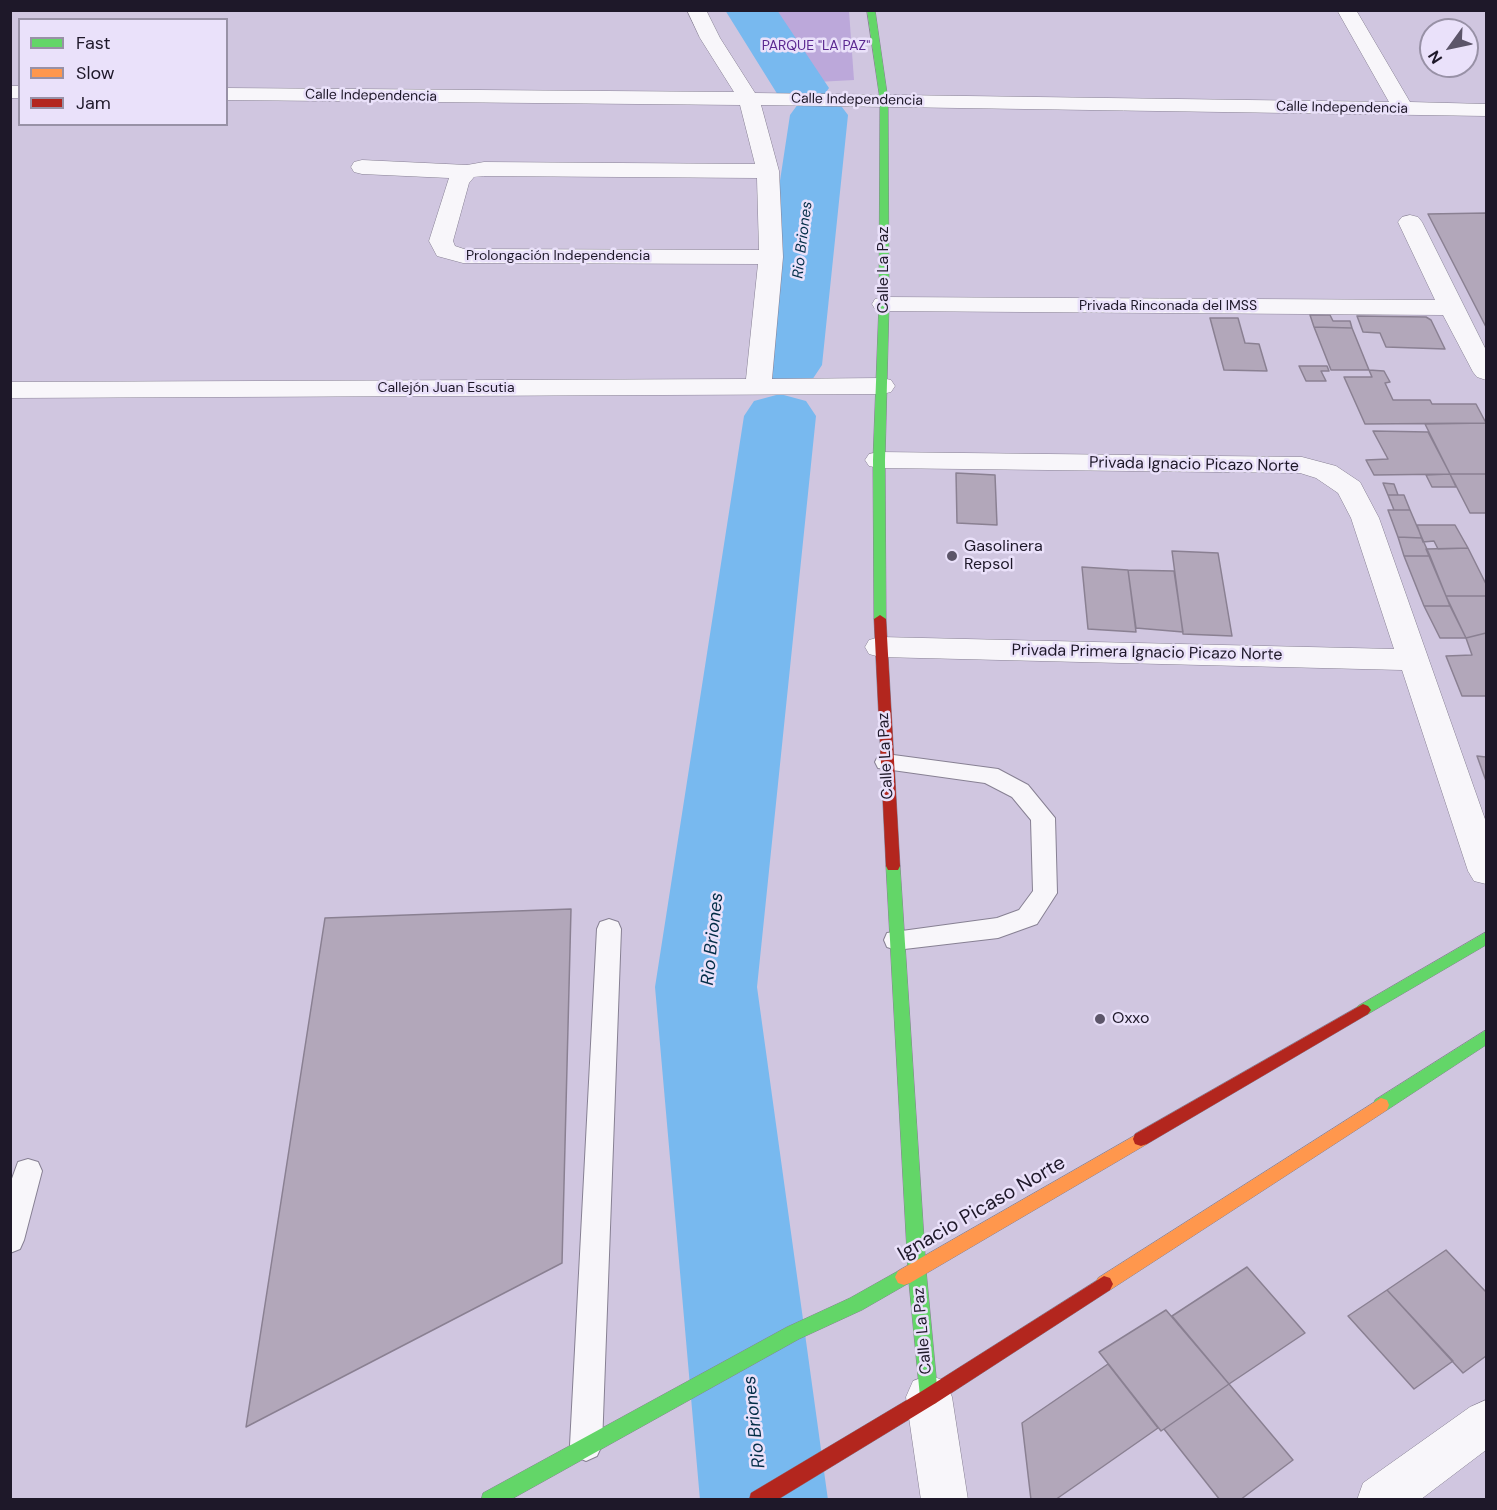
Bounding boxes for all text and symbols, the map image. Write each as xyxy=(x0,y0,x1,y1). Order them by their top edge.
legend xyxy=(18,18,228,126)
north arrow xyxy=(1419,18,1479,78)
text: Fast xyxy=(76,31,111,55)
park label: PARQUE "LA PAZ" xyxy=(762,38,870,54)
text: N xyxy=(1423,46,1447,68)
text: Slow xyxy=(76,61,115,85)
street label: Calle Independencia xyxy=(305,86,437,106)
street label: Calle Independencia xyxy=(791,90,923,110)
text: Jam xyxy=(76,91,111,115)
street label: Calle Independencia xyxy=(1276,98,1408,118)
water label: Rio Briones xyxy=(789,200,817,280)
street label: Calle La Paz xyxy=(874,227,894,313)
street label: Prolongación Independencia xyxy=(466,248,650,264)
street label: Privada Rinconada del IMSS xyxy=(1079,298,1257,314)
street label: Callejón Juan Escutia xyxy=(377,380,515,396)
street label: Privada Ignacio Picazo Norte xyxy=(1089,454,1299,476)
place label: Gasolinera Repsol xyxy=(964,537,1043,575)
marker: Gasolinera Repsol xyxy=(945,549,959,563)
street label: Privada Primera Ignacio Picazo Norte xyxy=(1011,641,1283,665)
street label: Calle La Paz xyxy=(874,712,898,800)
water label: Rio Briones xyxy=(697,892,729,986)
place label: Oxxo xyxy=(1112,1009,1149,1029)
marker: Oxxo xyxy=(1093,1012,1107,1026)
street label: Ignacio Picaso Norte xyxy=(894,1151,1070,1267)
street label: Calle La Paz xyxy=(910,1287,936,1375)
water label: Rio Briones xyxy=(739,1375,771,1469)

